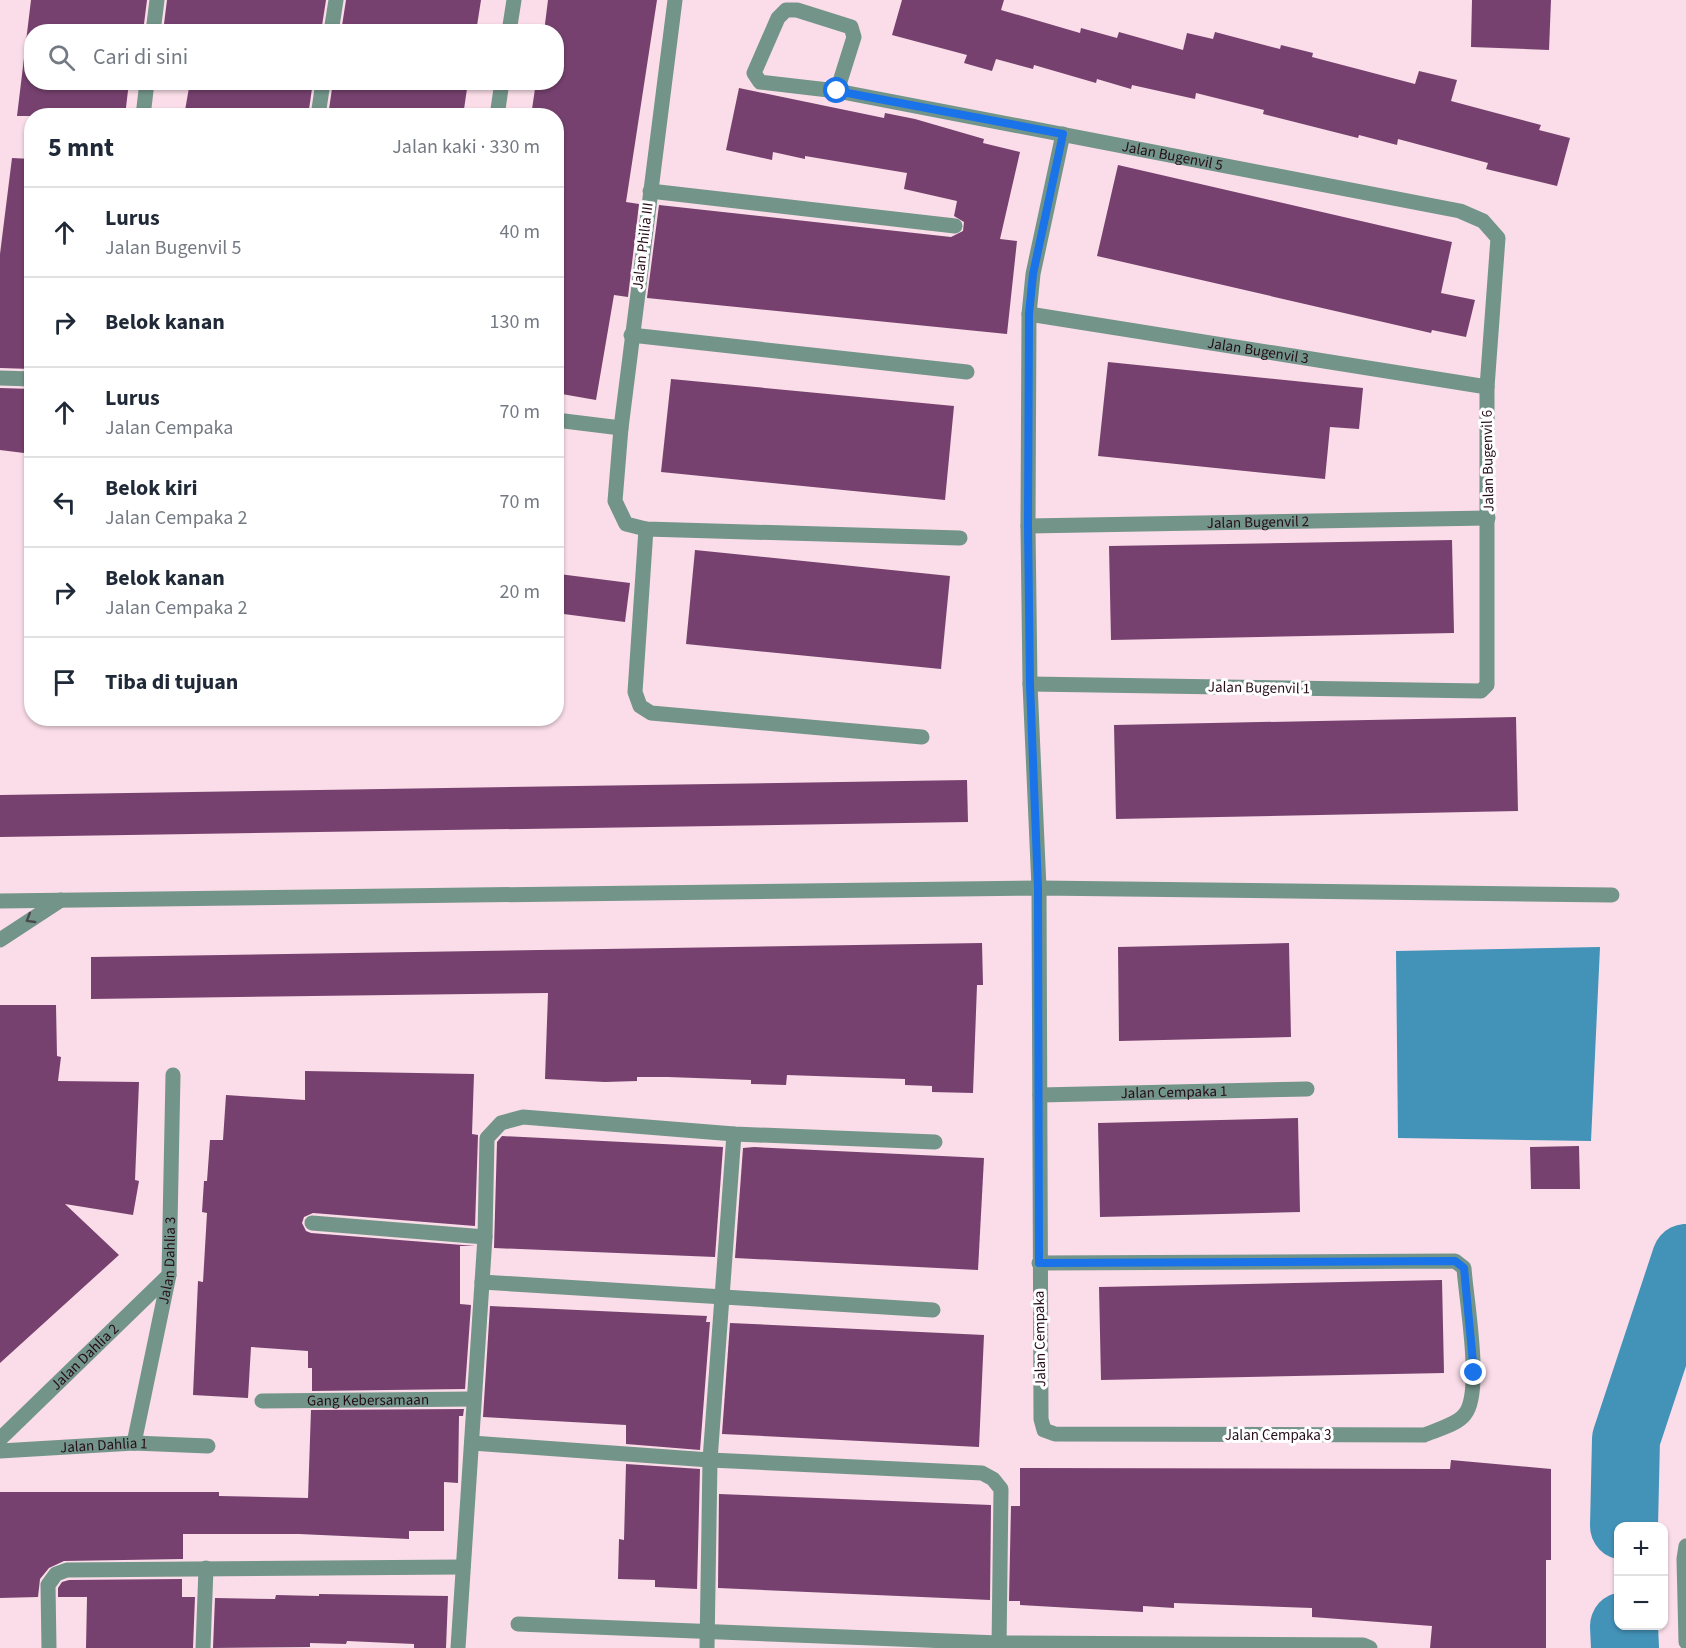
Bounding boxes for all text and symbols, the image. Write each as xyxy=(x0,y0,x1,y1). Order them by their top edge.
search box xyxy=(24,24,564,90)
icon: search xyxy=(45,41,78,74)
text: Cari di sini xyxy=(93,41,188,73)
route start xyxy=(823,77,849,103)
text: 5 mnt xyxy=(48,129,114,166)
text: Jalan kaki · 330 m xyxy=(392,133,540,161)
street label: Jalan Bugenvil 5 xyxy=(1120,136,1225,176)
street label: Jalan Philia III xyxy=(627,201,659,291)
text: Lurus xyxy=(105,202,160,234)
icon: ahead xyxy=(48,216,81,249)
text: 40 m xyxy=(500,218,540,246)
text: Jalan Bugenvil 5 xyxy=(105,234,241,262)
icon: right xyxy=(48,306,81,339)
text: Belok kanan xyxy=(105,306,225,338)
text: 130 m xyxy=(490,308,540,336)
street label: Jalan Bugenvil 3 xyxy=(1206,332,1310,369)
text: Lurus xyxy=(105,382,160,414)
icon: ahead xyxy=(48,396,81,429)
text: 70 m xyxy=(500,398,540,426)
street label: Jalan Bugenvil 6 xyxy=(1477,410,1499,512)
text: Jalan Cempaka xyxy=(105,414,233,442)
text: Belok kiri xyxy=(105,472,198,504)
icon: left xyxy=(48,486,81,519)
text: 70 m xyxy=(500,488,540,516)
text: Jalan Cempaka 2 xyxy=(105,504,247,532)
street label: Jalan Bugenvil 2 xyxy=(1207,511,1309,533)
text: Belok kanan xyxy=(105,562,225,594)
icon: right xyxy=(48,576,81,609)
text: 20 m xyxy=(500,578,540,606)
text: Jalan Cempaka 2 xyxy=(105,594,247,622)
icon: arrive xyxy=(48,666,81,699)
text: Tiba di tujuan xyxy=(105,666,238,698)
street label: Jalan Bugenvil 1 xyxy=(1208,677,1310,699)
one-way arrow xyxy=(26,912,36,924)
street label: Jalan Cempaka 1 xyxy=(1120,1080,1228,1104)
street label: Jalan Dahlia 3 xyxy=(153,1216,181,1306)
street label: Jalan Cempaka xyxy=(1029,1291,1051,1387)
street label: Jalan Dahlia 2 xyxy=(46,1319,124,1395)
route end xyxy=(1460,1359,1486,1385)
street label: Gang Kebersamaan xyxy=(307,1389,429,1411)
street label: Jalan Cempaka 3 xyxy=(1225,1425,1331,1446)
street label: Jalan Dahlia 1 xyxy=(59,1432,148,1458)
map controls xyxy=(1614,1522,1668,1630)
button: + xyxy=(1614,1522,1668,1576)
button: − xyxy=(1614,1576,1668,1630)

